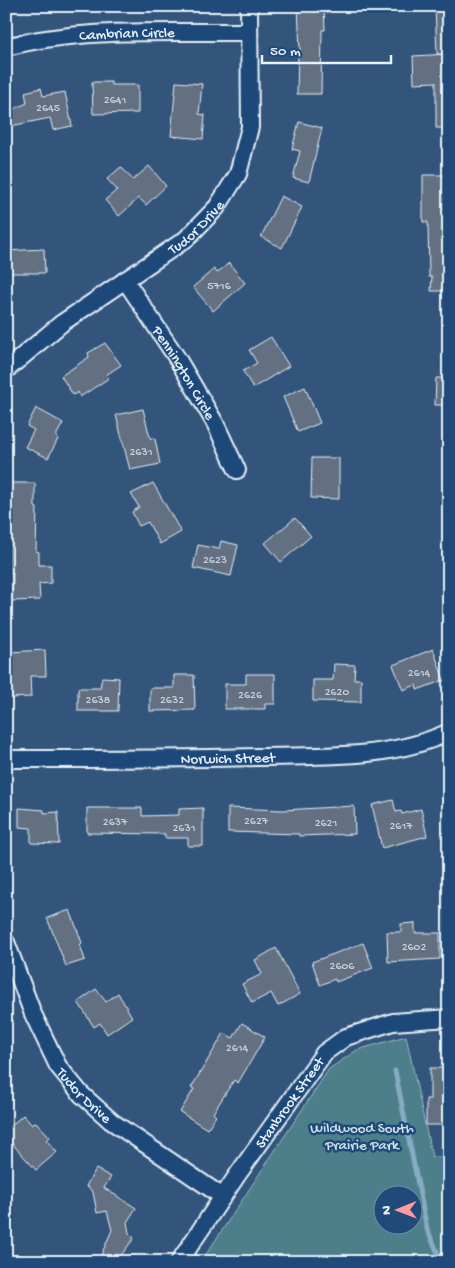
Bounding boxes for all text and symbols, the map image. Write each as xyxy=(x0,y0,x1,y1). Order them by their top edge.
street label: Cambrian Circle xyxy=(79,25,175,46)
scale bar xyxy=(262,32,391,64)
text: 50 m xyxy=(270,43,301,61)
house number: 2641 xyxy=(104,94,126,108)
house number: 2645 xyxy=(36,102,60,116)
street label: Tudor Drive xyxy=(164,198,230,260)
house number: 5716 xyxy=(207,280,232,294)
street label: Pennington Circle xyxy=(147,322,218,424)
house number: 2631 xyxy=(129,446,153,460)
house number: 2623 xyxy=(203,554,227,568)
house number: 2614 xyxy=(408,667,431,681)
house number: 2620 xyxy=(325,686,350,700)
house number: 2626 xyxy=(238,689,263,703)
house number: 2638 xyxy=(86,694,111,708)
house number: 2632 xyxy=(160,694,184,708)
street label: Norwich Street xyxy=(181,750,277,769)
house number: 2627 xyxy=(244,815,269,829)
house number: 2637 xyxy=(103,816,128,830)
house number: 2621 xyxy=(315,817,337,831)
house number: 2617 xyxy=(389,820,413,834)
house number: 2631 xyxy=(172,822,196,836)
house number: 2602 xyxy=(402,941,426,955)
house number: 2606 xyxy=(330,960,355,974)
house number: 2614 xyxy=(226,1042,249,1056)
street label: Stanbrook Street xyxy=(252,1053,330,1152)
street label: Tudor Drive xyxy=(51,1064,115,1128)
park label: Wildwood South Prairie Park xyxy=(310,1120,414,1155)
north arrow xyxy=(372,1186,422,1236)
text: N xyxy=(379,1205,396,1215)

